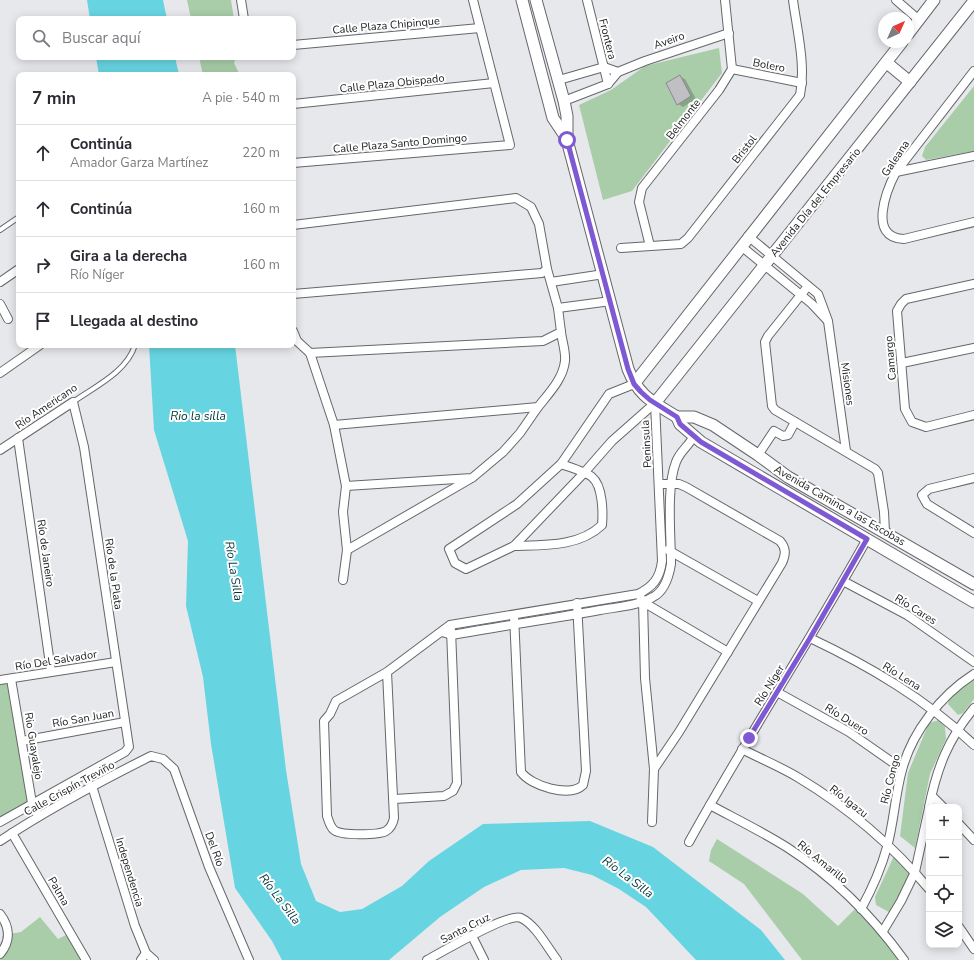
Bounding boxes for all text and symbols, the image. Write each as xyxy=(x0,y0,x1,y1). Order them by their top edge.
north arrow xyxy=(878,12,914,48)
street label: Calle Plaza Chipinque xyxy=(332,13,441,38)
search box xyxy=(16,16,296,60)
street label: Frontera xyxy=(595,17,620,61)
icon: search xyxy=(30,27,52,49)
text: Buscar aquí xyxy=(62,28,140,48)
street label: Aveiro xyxy=(652,28,687,53)
street label: Bolero xyxy=(751,55,786,76)
street label: Calle Plaza Obispado xyxy=(339,71,445,96)
text: 7 min xyxy=(32,87,76,110)
text: A pie · 540 m xyxy=(202,89,280,107)
street label: Belmonte xyxy=(663,96,704,143)
street label: Calle Plaza Santo Domingo xyxy=(332,130,468,157)
route start xyxy=(558,131,576,149)
street label: Bristol xyxy=(729,131,761,167)
text: Continúa xyxy=(70,134,132,154)
street label: Galeana xyxy=(878,137,913,179)
icon: ahead xyxy=(32,142,54,164)
text: 220 m xyxy=(242,144,280,162)
street label: Avenida Día del Empresario xyxy=(767,145,864,260)
text: Amador Garza Martínez xyxy=(70,154,208,172)
icon: ahead xyxy=(32,198,54,220)
text: Continúa xyxy=(70,199,132,219)
text: 160 m xyxy=(242,200,280,218)
text: Gira a la derecha xyxy=(70,246,187,266)
icon: right xyxy=(32,254,54,276)
text: 160 m xyxy=(242,256,280,274)
text: Río Níger xyxy=(70,266,124,284)
icon: arrive xyxy=(32,310,54,332)
text: Llegada al destino xyxy=(70,311,198,331)
street label: Camargo xyxy=(881,335,900,381)
street label: Misiones xyxy=(837,362,858,407)
street label: Río Americano xyxy=(12,380,80,433)
water label: Rio la silla xyxy=(170,408,226,424)
street label: Peninsula xyxy=(638,419,655,468)
street label: Avenida Camino a las Escobas xyxy=(771,462,908,549)
street label: Río de Janeiro xyxy=(33,518,58,588)
street label: Río de la Plata xyxy=(101,538,126,611)
water label: Río La Silla xyxy=(221,540,247,602)
street label: Río Cares xyxy=(892,591,940,628)
street label: Río Del Salvador xyxy=(14,647,98,674)
street label: Río Lena xyxy=(880,659,924,694)
street label: Río Níger xyxy=(751,662,788,709)
street label: Río Duero xyxy=(822,700,871,739)
street label: Río San Juan xyxy=(51,706,115,731)
street label: Rio Guayalejo xyxy=(21,711,46,781)
route end xyxy=(740,729,758,747)
street label: Río Congo xyxy=(877,753,904,806)
street label: Calle Crispín Treviño xyxy=(21,757,117,820)
street label: Río Igazu xyxy=(826,782,871,821)
map controls xyxy=(926,804,962,948)
button: + xyxy=(926,804,962,840)
street label: Del Río xyxy=(201,830,228,869)
street label: Independencia xyxy=(112,836,147,909)
street label: Río Amarillo xyxy=(794,837,851,887)
button: − xyxy=(926,840,962,876)
water label: Río La Silla xyxy=(599,853,657,901)
water label: Río La Silla xyxy=(256,870,304,928)
street label: Palma xyxy=(44,874,73,909)
button: locate xyxy=(926,876,962,912)
street label: Santa Cruz xyxy=(438,910,493,947)
button: layers xyxy=(926,912,962,948)

